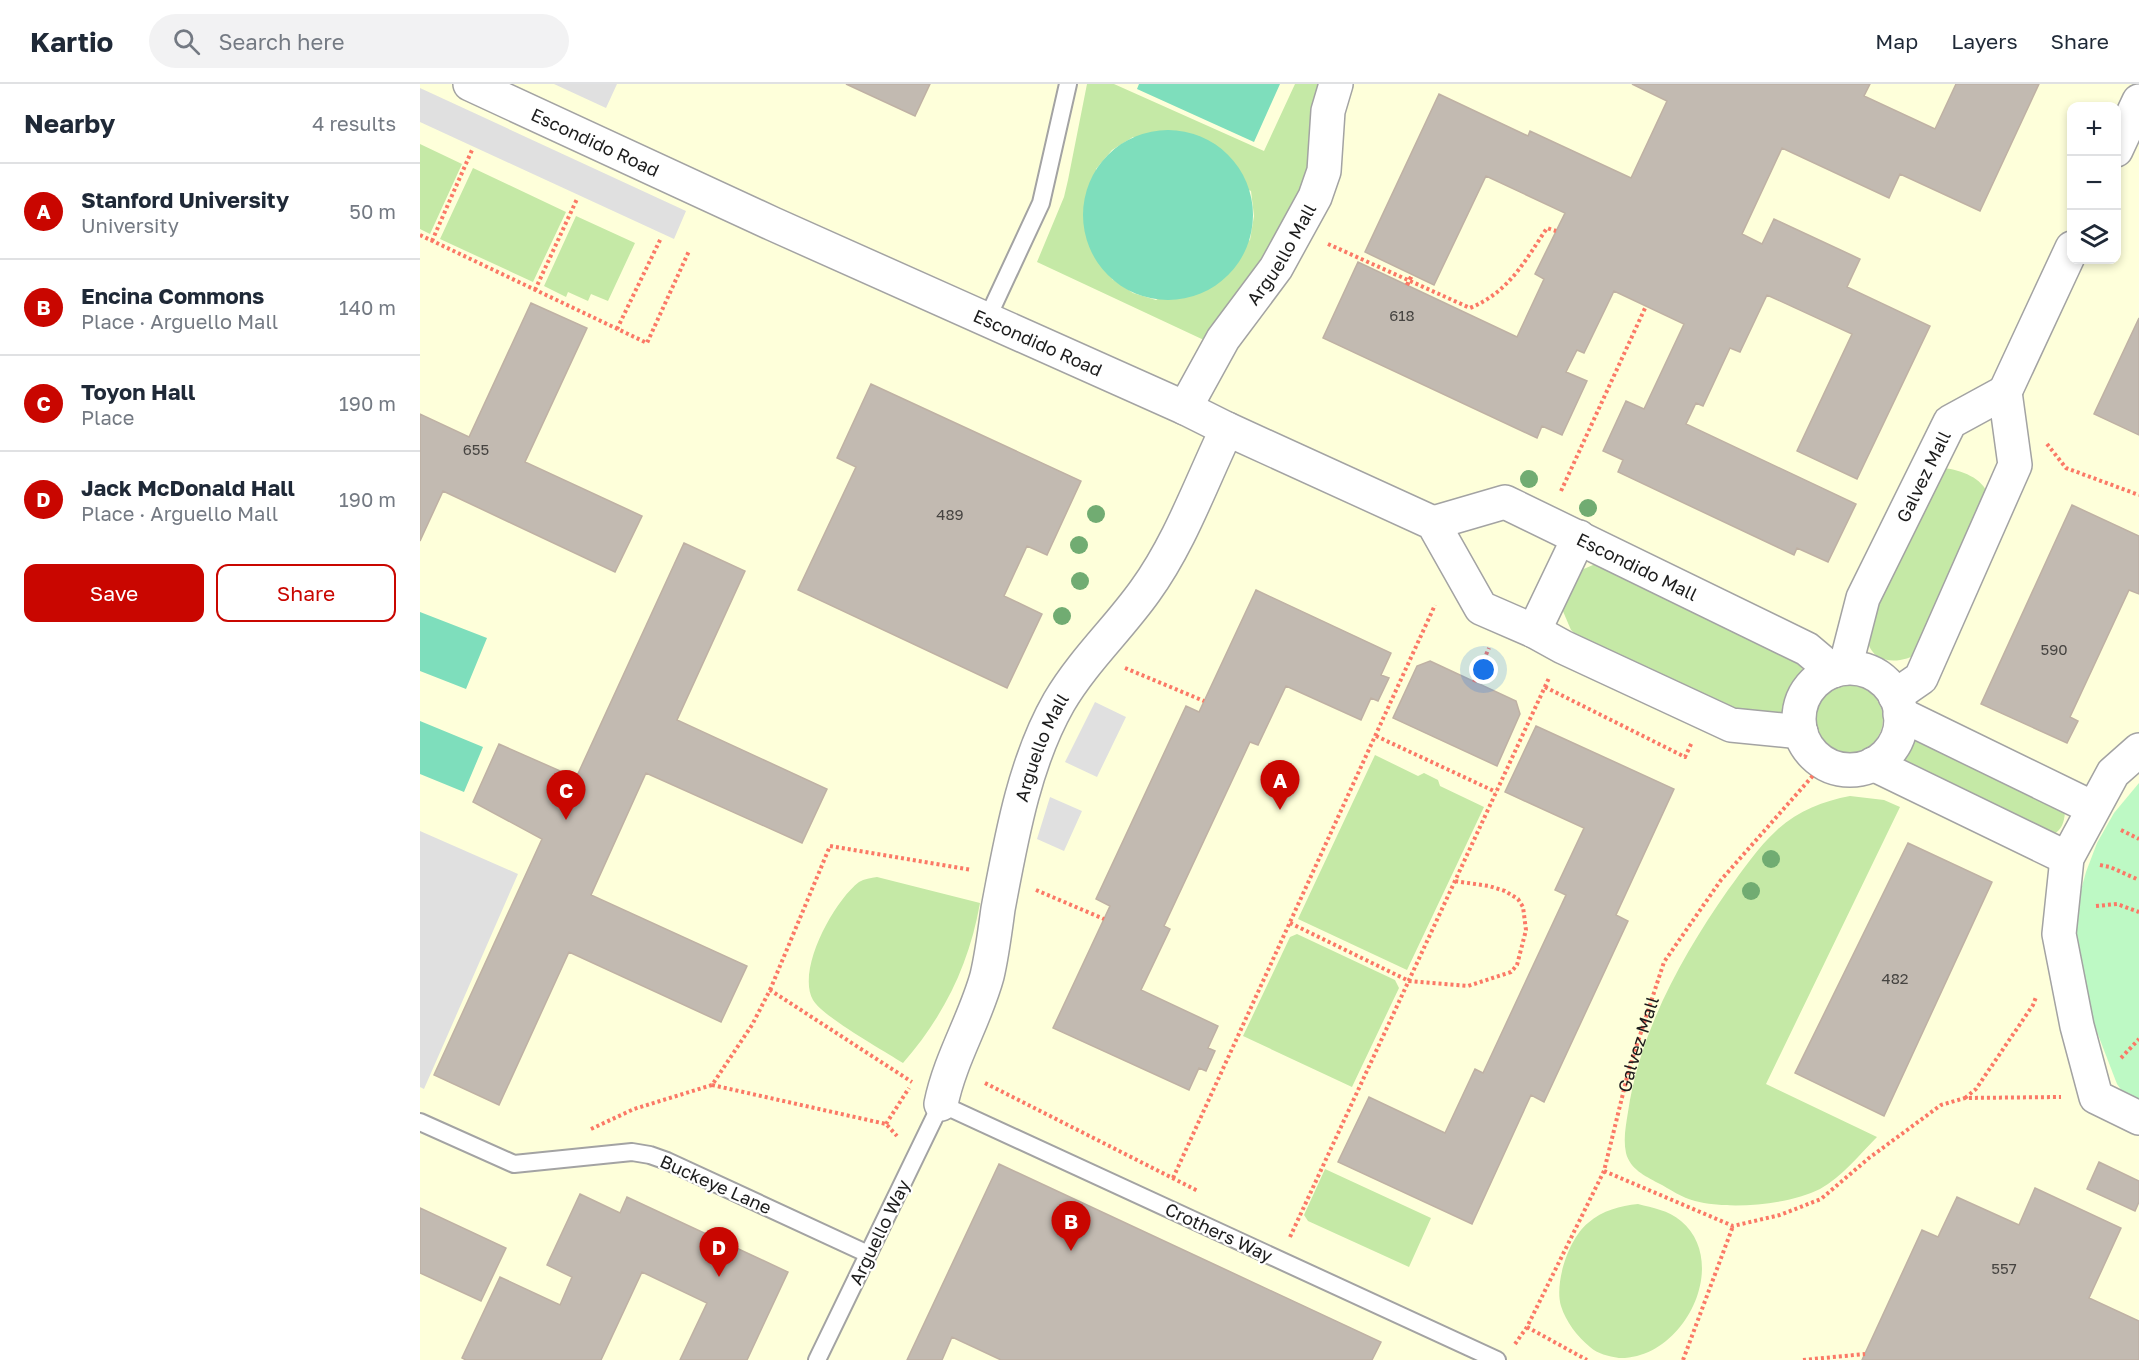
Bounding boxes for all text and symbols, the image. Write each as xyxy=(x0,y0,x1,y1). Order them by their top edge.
search box xyxy=(149,14,569,68)
text: Kartio xyxy=(30,25,113,58)
icon: search xyxy=(170,25,203,58)
text: Search here xyxy=(218,28,344,55)
text: Map xyxy=(1875,28,1918,54)
text: Layers xyxy=(1951,28,2018,54)
text: Share xyxy=(2051,28,2109,54)
map controls xyxy=(2067,102,2121,264)
button: + xyxy=(2067,102,2121,156)
street label: Escondido Road xyxy=(528,103,663,181)
text: Nearby xyxy=(24,108,115,139)
text: 4 results xyxy=(312,111,396,135)
button: − xyxy=(2067,156,2121,210)
text: Stanford University xyxy=(81,186,289,213)
text: A xyxy=(36,199,51,223)
text: 50 m xyxy=(349,199,396,223)
street label: Arguello Mall xyxy=(1241,199,1321,309)
button: layers xyxy=(2067,210,2121,264)
text: University xyxy=(81,213,179,237)
text: Encina Commons xyxy=(81,282,264,309)
text: B xyxy=(36,295,51,319)
text: 140 m xyxy=(339,295,396,319)
street label: Escondido Road xyxy=(970,304,1106,381)
house number: 618 xyxy=(1389,306,1415,324)
text: Place · Arguello Mall xyxy=(81,309,278,333)
text: Toyon Hall xyxy=(81,378,195,405)
text: C xyxy=(36,391,51,415)
text: 190 m xyxy=(339,391,396,415)
text: Place xyxy=(81,405,134,429)
street label: Galvez Mall xyxy=(1891,427,1955,526)
house number: 655 xyxy=(463,440,489,458)
text: Jack McDonald Hall xyxy=(81,474,295,501)
text: D xyxy=(36,487,51,511)
text: 190 m xyxy=(339,487,396,511)
text: Place · Arguello Mall xyxy=(81,501,278,525)
house number: 489 xyxy=(936,505,964,523)
street label: Escondido Mall xyxy=(1573,528,1701,605)
button: Save xyxy=(24,564,204,622)
button: Share xyxy=(216,564,396,622)
house number: 590 xyxy=(2040,640,2068,658)
your location xyxy=(1469,655,1498,684)
street label: Arguello Mall xyxy=(1010,689,1073,804)
pin: A xyxy=(1260,760,1300,810)
pin: C xyxy=(546,770,586,820)
house number: 482 xyxy=(1881,969,1909,987)
street label: Galvez Mall xyxy=(1613,993,1663,1094)
street label: Buckeye Lane xyxy=(657,1150,775,1218)
street label: Arguello Way xyxy=(844,1176,914,1288)
street label: Crothers Way xyxy=(1162,1197,1276,1267)
pin: B xyxy=(1052,1202,1090,1251)
pin: D xyxy=(700,1228,738,1277)
house number: 557 xyxy=(1991,1259,2017,1277)

